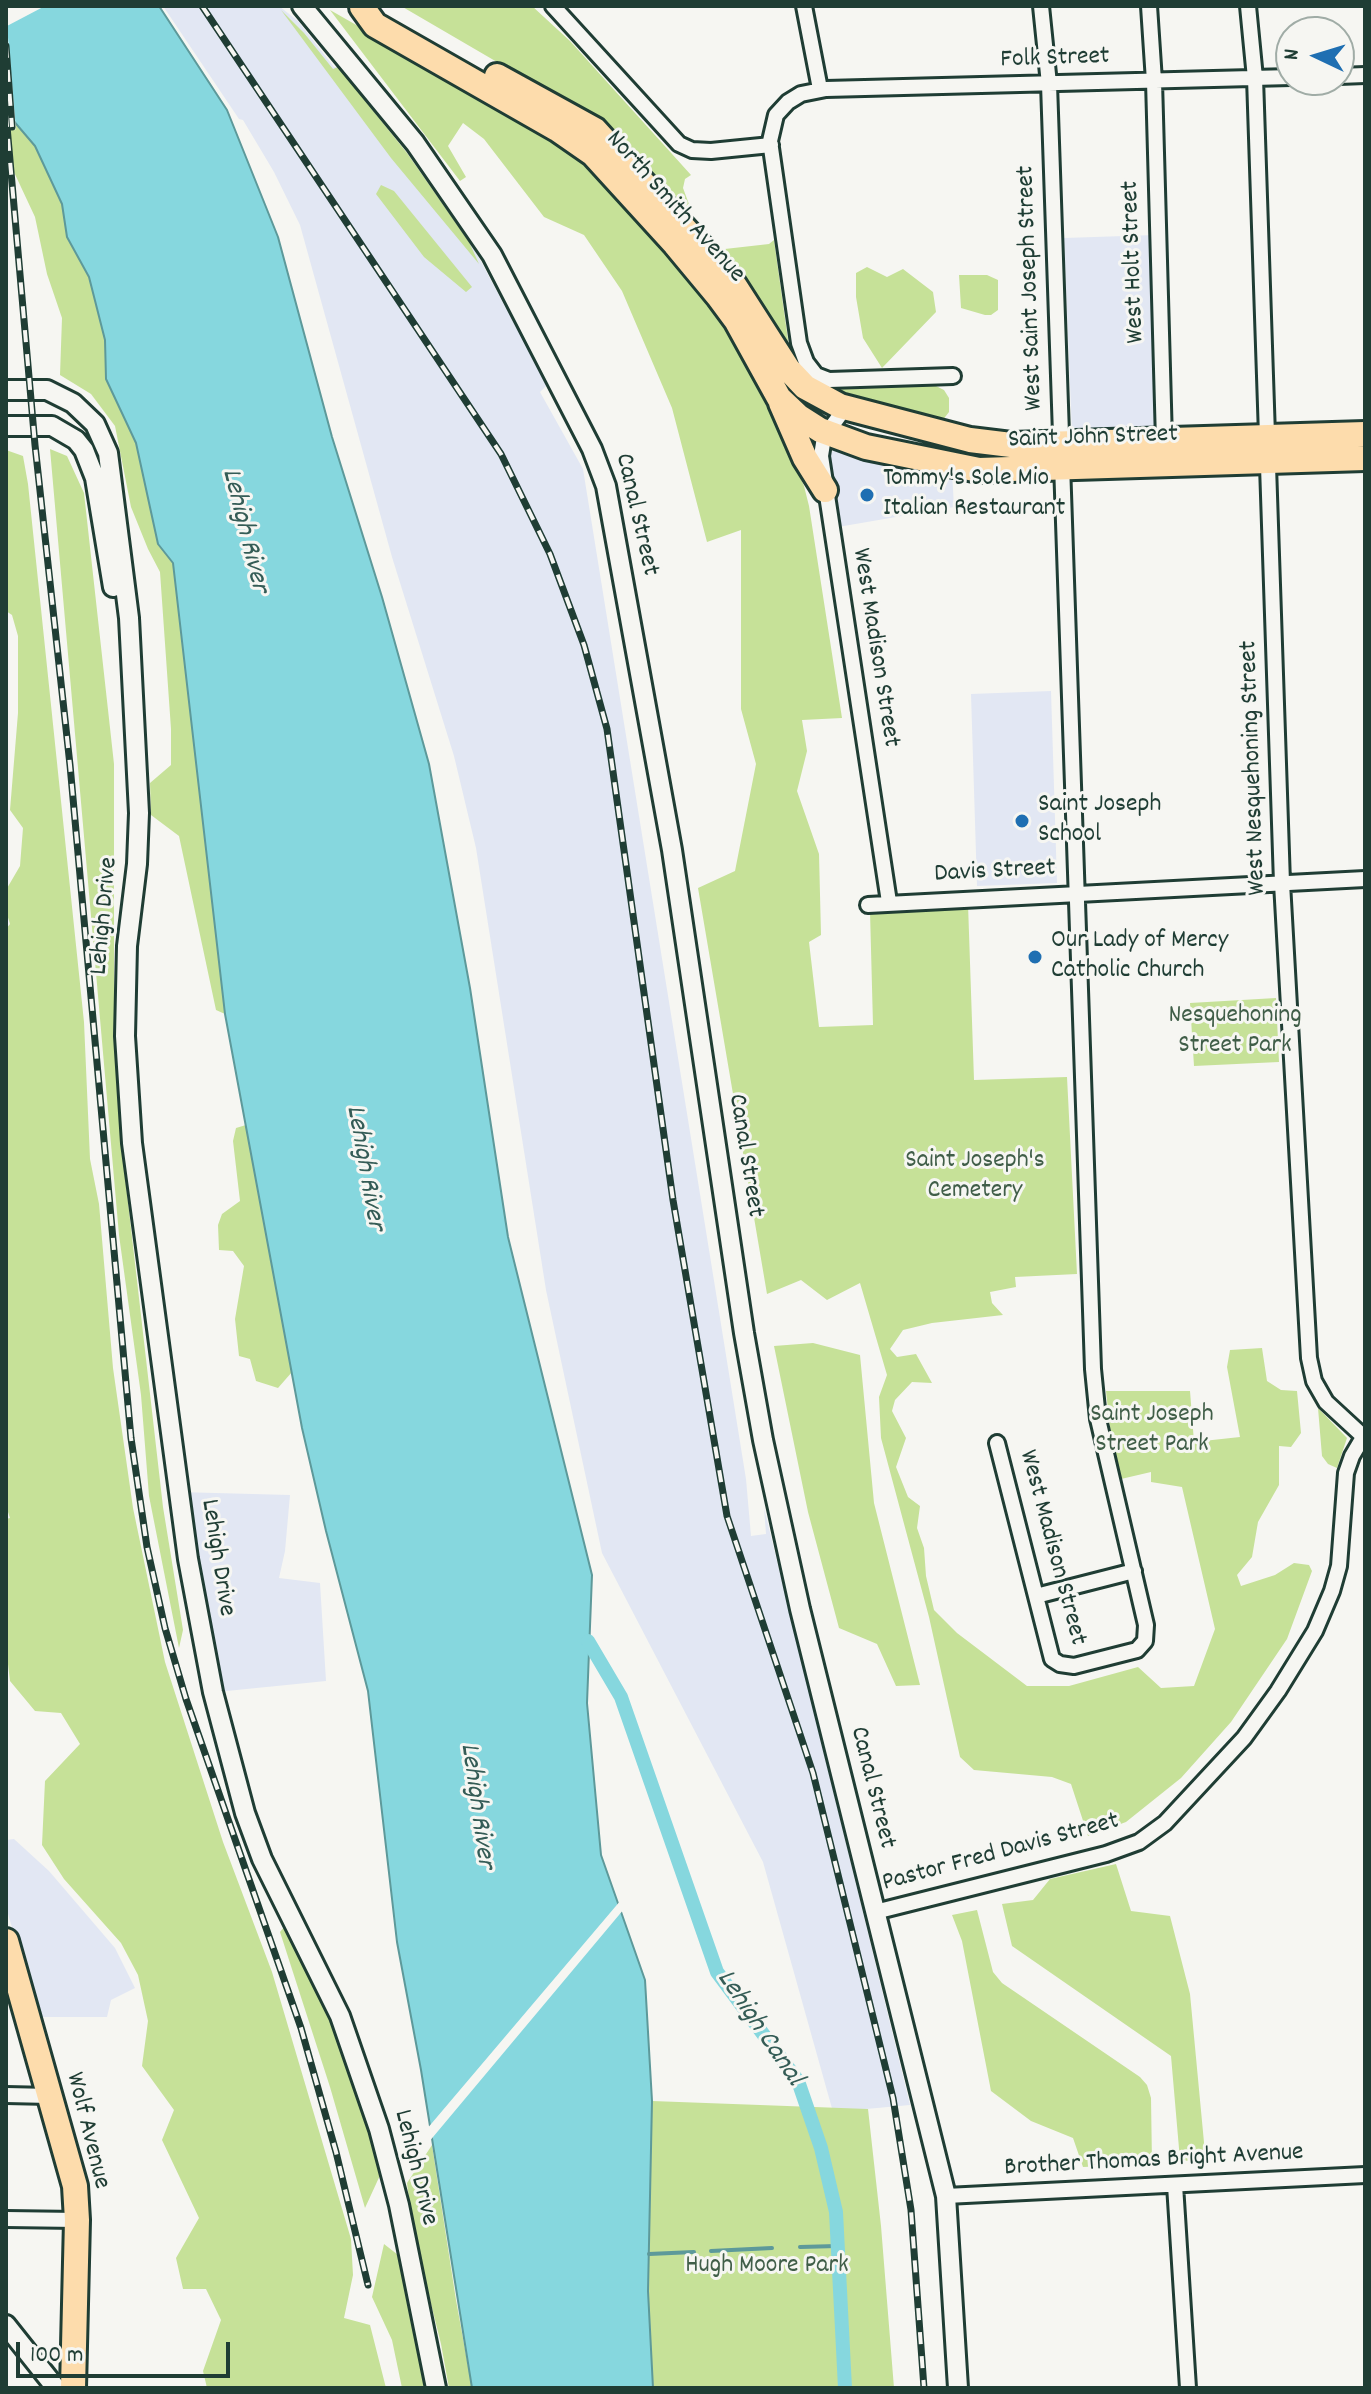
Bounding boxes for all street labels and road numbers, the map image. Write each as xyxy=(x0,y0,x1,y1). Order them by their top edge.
street label: Folk Street xyxy=(1000,43,1110,77)
street label: North Smith Avenue xyxy=(597,125,751,291)
street label: West Saint Joseph Street xyxy=(1012,165,1052,411)
street label: West Holt Street xyxy=(1117,180,1153,344)
street label: Saint John Street xyxy=(1007,420,1179,458)
street label: Canal Street xyxy=(606,451,664,579)
street label: West Madison Street xyxy=(843,546,905,750)
street label: West Nesquehoning Street xyxy=(1235,640,1275,896)
street label: Davis Street xyxy=(934,854,1056,892)
street label: Lehigh Drive xyxy=(85,856,127,976)
street label: Canal Street xyxy=(719,1092,769,1220)
street label: West Madison Street xyxy=(1010,1447,1092,1649)
street label: Lehigh Drive xyxy=(191,1497,241,1619)
street label: Canal Street xyxy=(841,1724,901,1852)
street label: Pastor Fred Davis Street xyxy=(879,1807,1123,1901)
street label: Wolf Avenue xyxy=(56,2070,116,2192)
street label: Lehigh Drive xyxy=(385,2107,443,2229)
street label: Brother Thomas Bright Avenue xyxy=(1004,2139,1304,2185)

